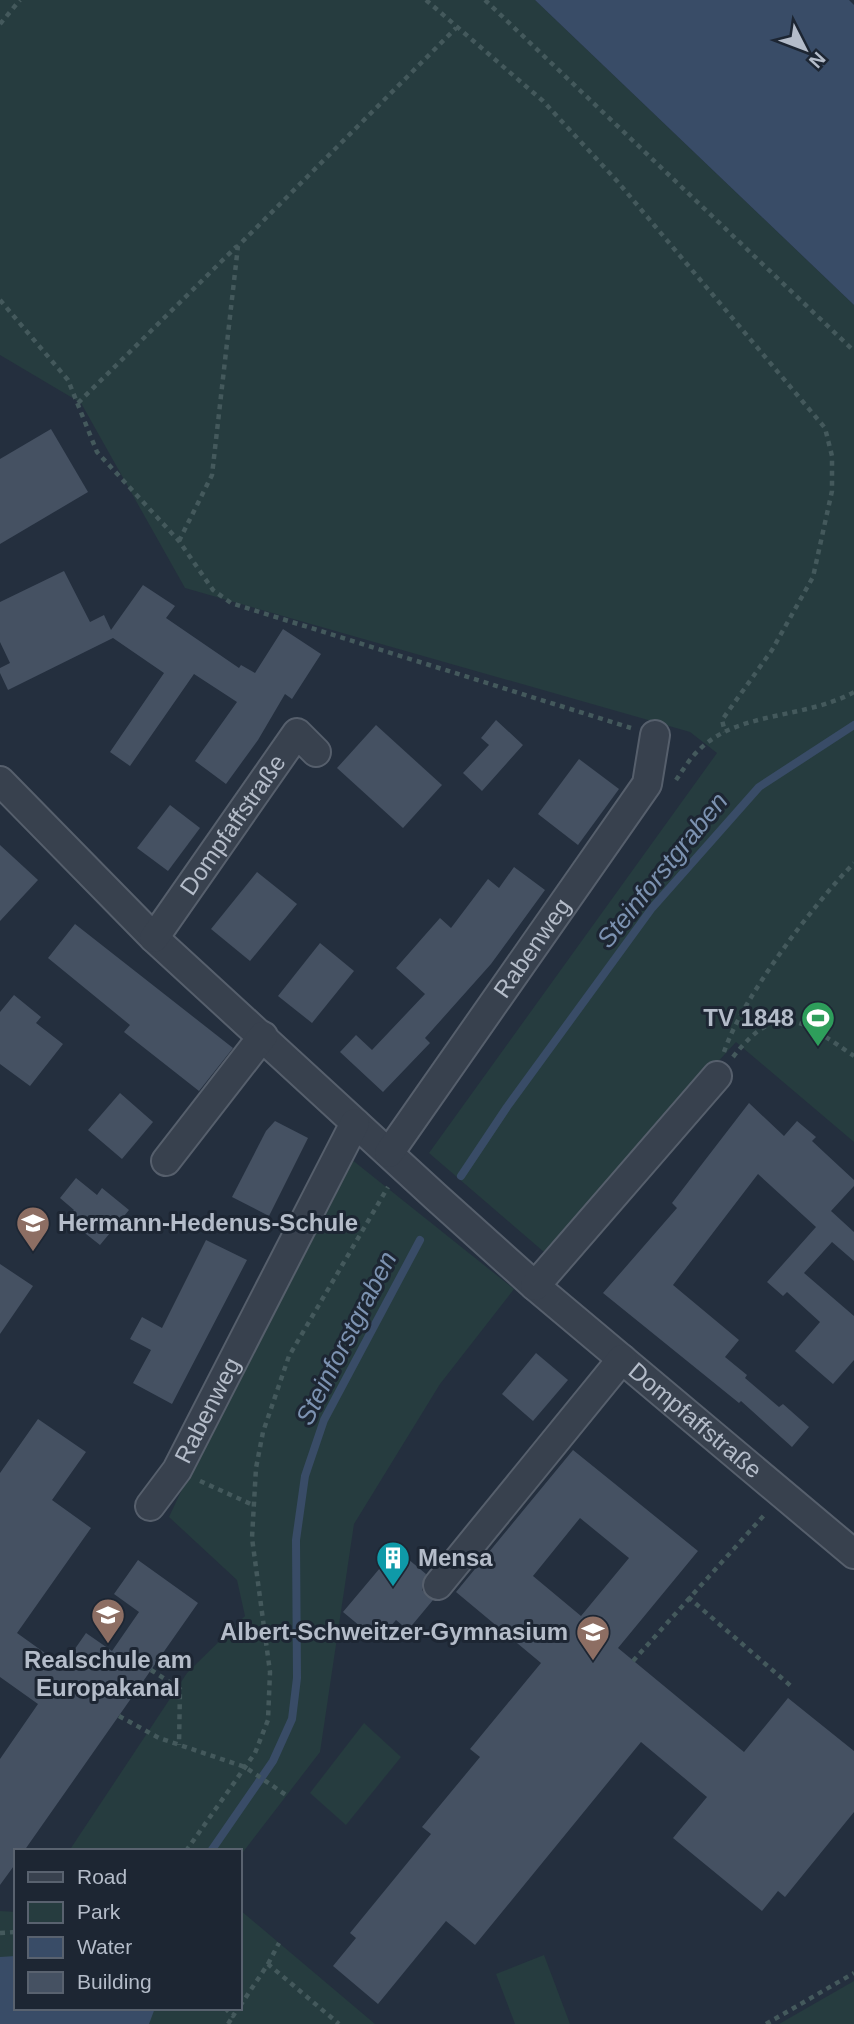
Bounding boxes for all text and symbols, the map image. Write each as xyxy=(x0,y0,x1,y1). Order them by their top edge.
north arrow xyxy=(770,14,840,84)
text: N xyxy=(805,48,830,72)
street label: Dompfaffstraße xyxy=(174,749,291,900)
water label: Steinforstgraben xyxy=(590,786,734,954)
street label: Rabenweg xyxy=(488,893,576,1003)
sports icon: TV 1848 xyxy=(799,999,837,1048)
place label: TV 1848 xyxy=(703,1004,794,1031)
school or university icon: Hermann-Hedenus-Schule xyxy=(14,1204,52,1253)
place label: Hermann-Hedenus-Schule xyxy=(58,1209,358,1236)
water label: Steinforstgraben xyxy=(289,1246,403,1430)
street label: Rabenweg xyxy=(169,1353,245,1467)
street label: Dompfaffstraße xyxy=(624,1357,767,1484)
building icon: Mensa xyxy=(374,1539,412,1588)
place label: Mensa xyxy=(418,1544,493,1571)
school or university icon: Realschule am Europakanal xyxy=(89,1596,127,1645)
school or university icon: Albert-Schweitzer-Gymnasium xyxy=(574,1613,612,1662)
place label: Albert-Schweitzer-Gymnasium xyxy=(220,1618,568,1645)
place label: Realschule am Europakanal xyxy=(24,1646,192,1701)
legend xyxy=(14,1849,242,2010)
text: Road xyxy=(77,1865,127,1888)
text: Park xyxy=(77,1900,121,1923)
text: Water xyxy=(77,1935,132,1958)
text: Building xyxy=(77,1970,152,1993)

